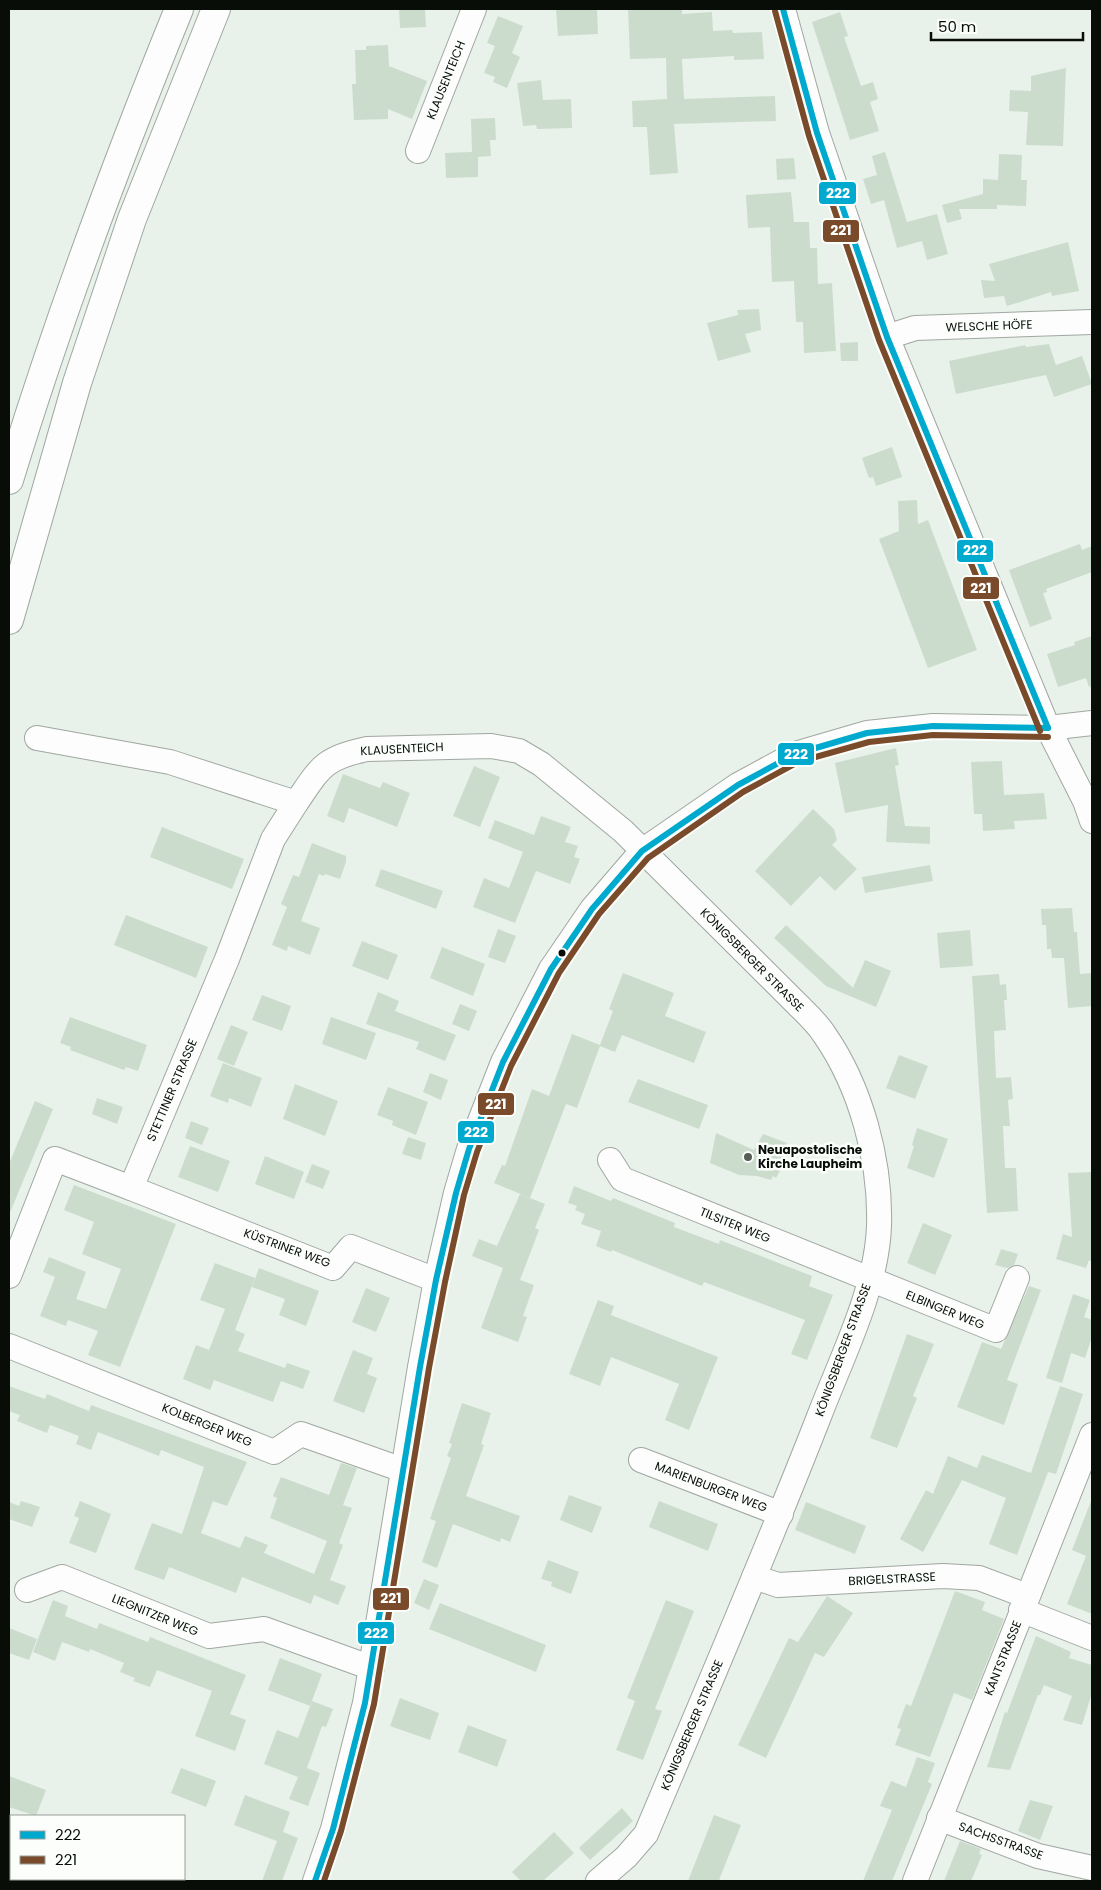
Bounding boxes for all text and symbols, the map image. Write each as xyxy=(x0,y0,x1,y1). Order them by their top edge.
scale bar xyxy=(931,10,1084,42)
text: 50 m xyxy=(938,16,976,37)
street label: KLAUSENTEICH xyxy=(422,38,469,122)
line badge: 222 xyxy=(818,181,857,205)
text: 222 xyxy=(826,183,850,203)
line badge: 221 xyxy=(822,219,860,243)
text: 221 xyxy=(830,220,852,240)
street label: WELSCHE HÖFE xyxy=(945,315,1033,336)
line badge: 222 xyxy=(956,539,994,563)
text: 222 xyxy=(963,540,987,560)
line badge: 221 xyxy=(962,576,1000,600)
text: 221 xyxy=(970,578,992,598)
street label: KLAUSENTEICH xyxy=(360,738,444,759)
line badge: 222 xyxy=(777,742,815,766)
text: 222 xyxy=(784,744,808,764)
street label: KÖNIGSBERGER STRASSE xyxy=(697,904,808,1015)
unlabelled marker xyxy=(557,948,567,958)
street label: STETTINER STRASSE xyxy=(142,1036,201,1144)
line badge: 221 xyxy=(477,1092,515,1116)
text: 221 xyxy=(485,1094,507,1114)
line badge: 222 xyxy=(457,1120,495,1144)
text: 222 xyxy=(464,1122,488,1142)
place label: Neuapostolische Kirche Laupheim xyxy=(758,1141,863,1172)
marker: Neuapostolische Kirche Laupheim xyxy=(742,1151,754,1163)
street label: TILSITER WEG xyxy=(697,1203,773,1246)
street label: KÜSTRINER WEG xyxy=(241,1224,333,1271)
street label: KÖNIGSBERGER STRASSE xyxy=(811,1281,875,1419)
street label: ELBINGER WEG xyxy=(903,1286,987,1333)
street label: KOLBERGER WEG xyxy=(160,1399,255,1450)
street label: MARIENBURGER WEG xyxy=(652,1457,770,1516)
street label: BRIGELSTRASSE xyxy=(848,1568,936,1589)
line badge: 221 xyxy=(372,1587,410,1611)
text: 221 xyxy=(380,1588,402,1608)
street label: LIEGNITZER WEG xyxy=(109,1589,201,1640)
street label: KANTSTRASSE xyxy=(980,1618,1025,1698)
line badge: 222 xyxy=(357,1621,395,1645)
text: 222 xyxy=(364,1623,388,1643)
street label: KÖNIGSBERGER STRASSE xyxy=(656,1657,727,1793)
legend xyxy=(10,1815,185,1880)
street label: SACHSSTRASSE xyxy=(956,1817,1046,1864)
text: 222 xyxy=(55,1824,81,1845)
text: 221 xyxy=(55,1849,77,1870)

